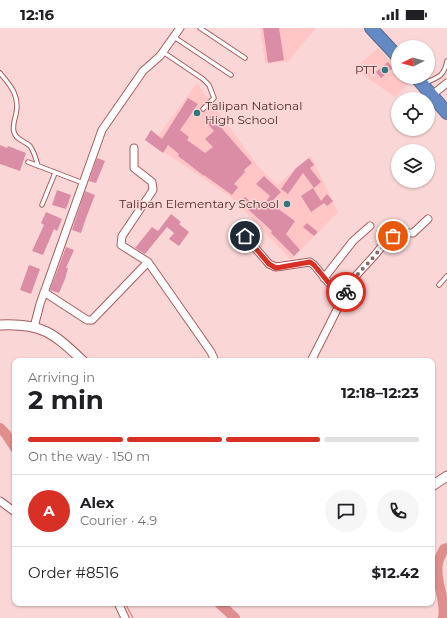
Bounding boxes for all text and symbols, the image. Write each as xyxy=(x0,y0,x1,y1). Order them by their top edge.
text: 12:16 xyxy=(20,5,54,24)
north arrow xyxy=(391,40,435,84)
map controls xyxy=(391,40,435,188)
place label: PTT xyxy=(355,62,377,77)
marker: PTT xyxy=(380,65,390,75)
button: locate xyxy=(391,92,435,136)
place label: Talipan National High School xyxy=(205,98,302,127)
marker: Talipan National High School xyxy=(192,108,202,118)
button: layers xyxy=(391,144,435,188)
place label: Talipan Elementary School xyxy=(119,196,279,211)
marker: Talipan Elementary School xyxy=(282,199,292,209)
pin xyxy=(228,219,262,253)
pin xyxy=(376,219,410,253)
icon: home xyxy=(234,225,256,247)
icon: bag xyxy=(382,225,404,247)
courier xyxy=(326,272,366,312)
icon: bike xyxy=(335,281,357,303)
text: Arriving in xyxy=(28,369,95,385)
text: 12:18–12:23 xyxy=(341,383,419,402)
text: 2 min xyxy=(28,384,104,416)
text: On the way · 150 m xyxy=(28,448,150,464)
button: chat xyxy=(325,490,367,532)
button: phone xyxy=(377,490,419,532)
text: Alex xyxy=(80,493,114,512)
text: A xyxy=(43,501,55,520)
text: Courier · 4.9 xyxy=(80,512,157,528)
text: Order #8516 xyxy=(28,563,119,582)
text: $12.42 xyxy=(372,563,419,582)

